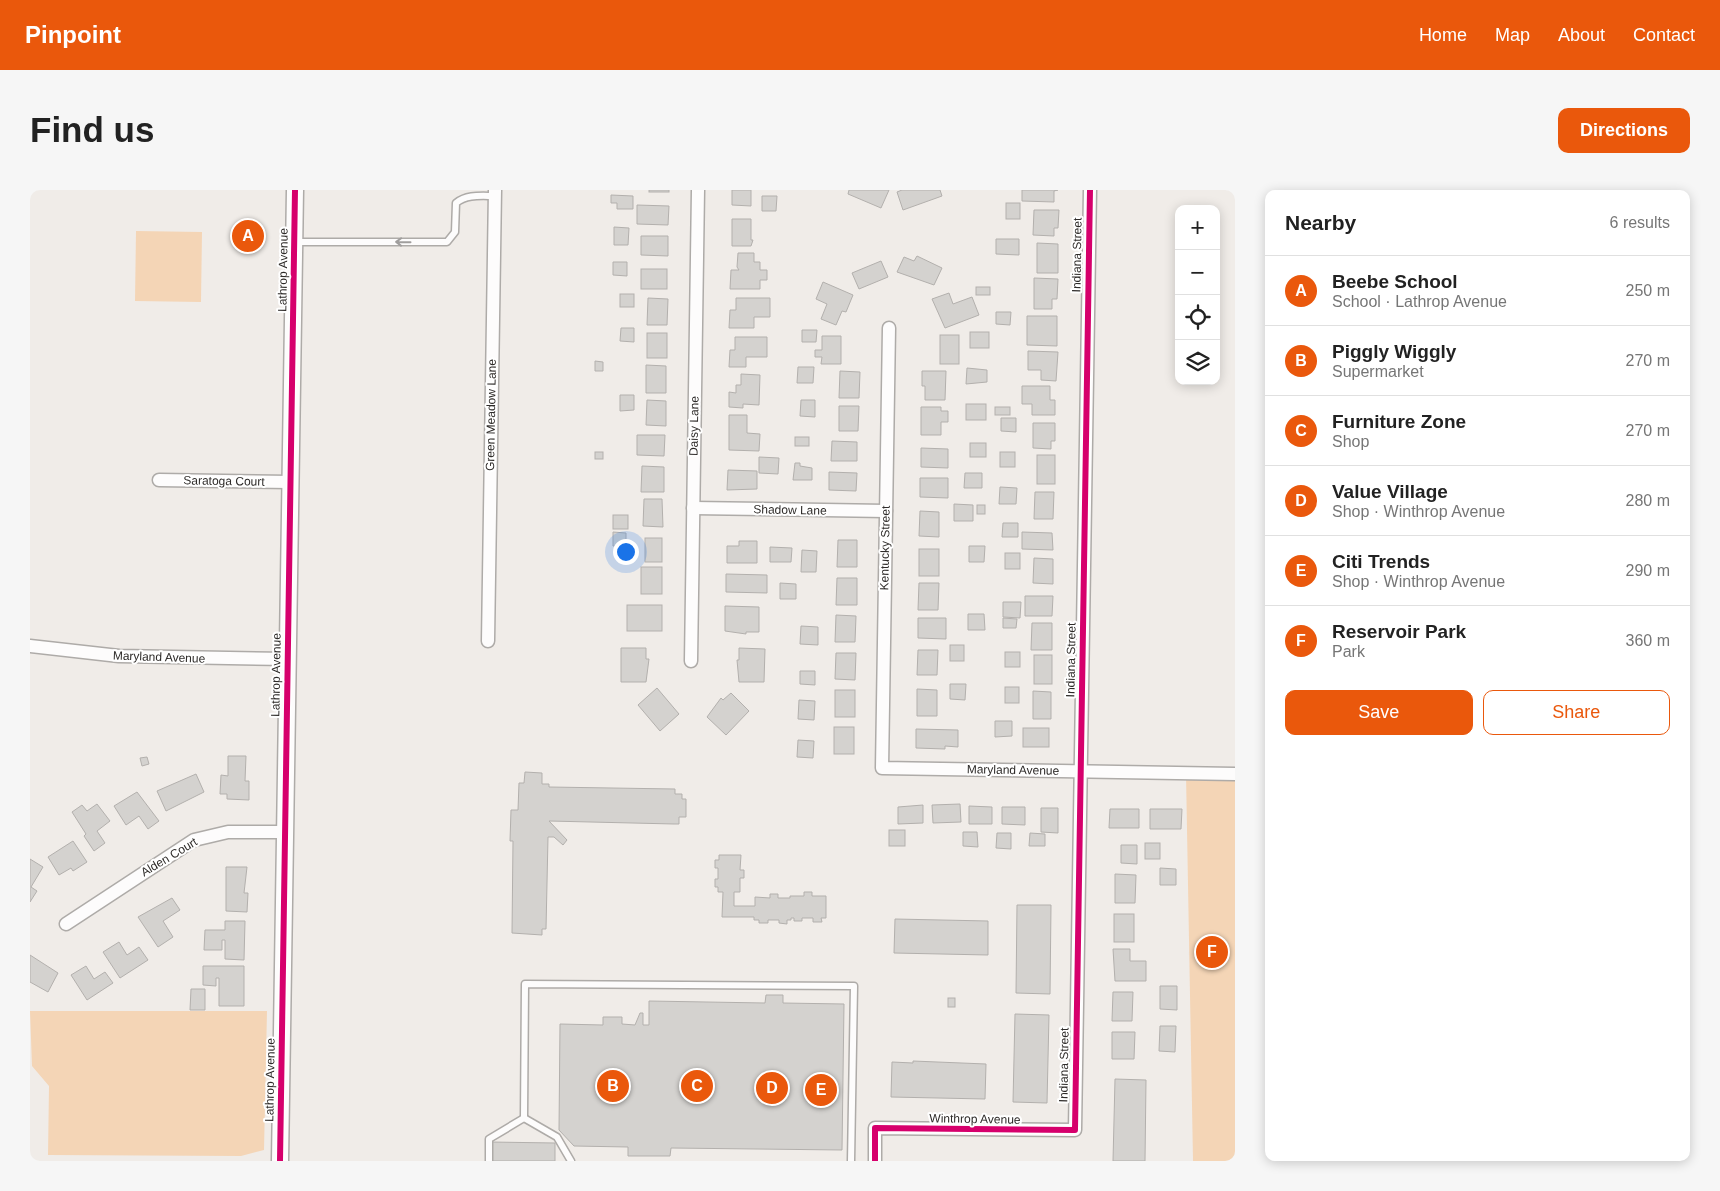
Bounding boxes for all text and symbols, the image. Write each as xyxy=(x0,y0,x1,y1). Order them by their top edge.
text: Pinpoint xyxy=(25,21,121,48)
text: Home xyxy=(1419,25,1467,45)
text: Map xyxy=(1495,25,1530,45)
text: About xyxy=(1558,25,1605,45)
text: Contact xyxy=(1633,25,1695,45)
button: Directions xyxy=(1558,108,1690,153)
text: Find us xyxy=(30,110,154,149)
map controls xyxy=(1175,205,1220,385)
button: + xyxy=(1175,205,1220,250)
text: Nearby xyxy=(1285,211,1356,234)
text: 6 results xyxy=(1610,214,1670,231)
pin: A xyxy=(232,217,264,255)
street label: Indiana Street xyxy=(1069,217,1085,292)
street label: Lathrop Avenue xyxy=(275,228,291,312)
one-way arrow xyxy=(395,237,411,247)
button: − xyxy=(1175,250,1220,295)
text: Beebe School xyxy=(1332,271,1458,292)
text: A xyxy=(1295,282,1307,299)
text: 250 m xyxy=(1626,282,1670,299)
text: School · Lathrop Avenue xyxy=(1332,293,1507,310)
button: locate xyxy=(1175,295,1220,340)
button: layers xyxy=(1175,340,1220,385)
text: Piggly Wiggly xyxy=(1332,341,1456,362)
text: B xyxy=(1295,352,1307,369)
text: 270 m xyxy=(1626,352,1670,369)
street label: Green Meadow Lane xyxy=(483,359,499,471)
text: Supermarket xyxy=(1332,363,1424,380)
street label: Daisy Lane xyxy=(686,396,702,456)
text: Furniture Zone xyxy=(1332,411,1466,432)
text: C xyxy=(1295,422,1307,439)
text: 270 m xyxy=(1626,422,1670,439)
text: Shop xyxy=(1332,433,1369,450)
street label: Saratoga Court xyxy=(183,473,265,489)
text: Value Village xyxy=(1332,481,1448,502)
text: D xyxy=(1295,492,1307,509)
text: 280 m xyxy=(1626,492,1670,509)
street label: Shadow Lane xyxy=(753,502,827,518)
text: Shop · Winthrop Avenue xyxy=(1332,503,1505,520)
street label: Kentucky Street xyxy=(877,505,893,590)
your location xyxy=(613,539,639,565)
text: Citi Trends xyxy=(1332,551,1430,572)
text: E xyxy=(1296,562,1306,579)
text: 290 m xyxy=(1626,562,1670,579)
text: Shop · Winthrop Avenue xyxy=(1332,573,1505,590)
text: Reservoir Park xyxy=(1332,621,1466,642)
street label: Indiana Street xyxy=(1063,622,1079,697)
text: F xyxy=(1296,632,1306,649)
text: 360 m xyxy=(1626,632,1670,649)
street label: Lathrop Avenue xyxy=(268,633,284,717)
text: Park xyxy=(1332,643,1365,660)
street label: Maryland Avenue xyxy=(113,648,206,666)
button: Save xyxy=(1285,690,1473,735)
button: Share xyxy=(1483,690,1670,735)
street label: Maryland Avenue xyxy=(967,762,1060,778)
street label: Alden Court xyxy=(138,834,200,879)
pin: F xyxy=(1196,933,1228,971)
street label: Indiana Street xyxy=(1056,1027,1072,1102)
street label: Lathrop Avenue xyxy=(262,1038,278,1122)
pin: B xyxy=(597,1067,629,1105)
pin: C xyxy=(681,1067,713,1105)
pin: D xyxy=(756,1069,788,1107)
pin: E xyxy=(805,1071,837,1109)
street label: Winthrop Avenue xyxy=(929,1111,1021,1127)

